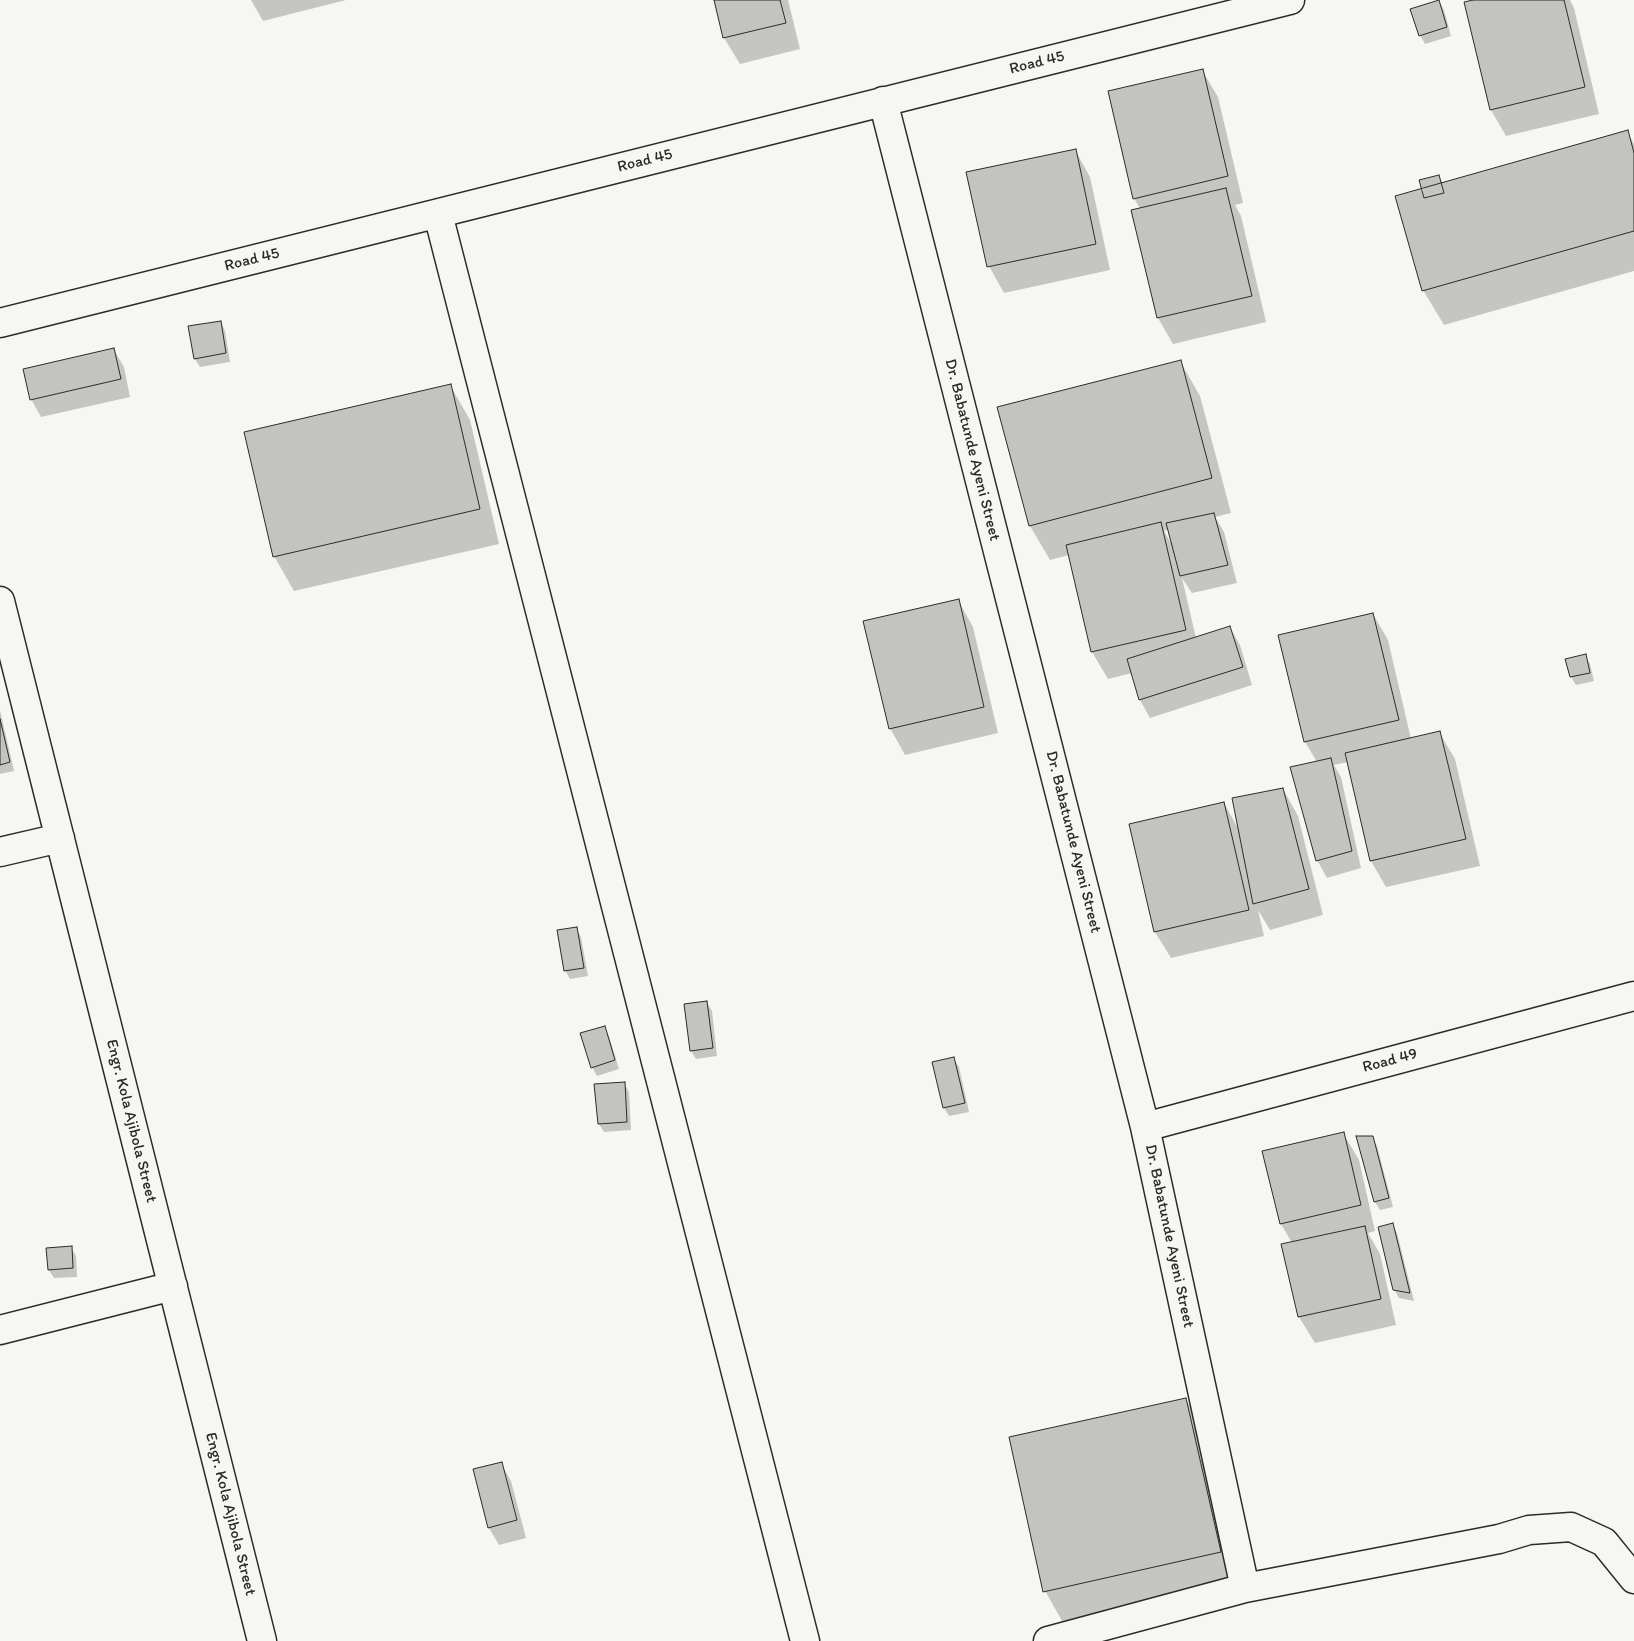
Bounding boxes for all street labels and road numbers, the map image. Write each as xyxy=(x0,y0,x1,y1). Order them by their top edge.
street label: Road 45 xyxy=(1007,47,1067,79)
street label: Road 45 xyxy=(615,145,675,177)
street label: Road 45 xyxy=(222,244,282,276)
street label: Dr. Babatunde Ayeni Street xyxy=(940,357,1004,543)
street label: Dr. Babatunde Ayeni Street xyxy=(1041,749,1105,935)
street label: Engr. Kola Ajibola Street xyxy=(101,1037,161,1205)
street label: Road 49 xyxy=(1360,1044,1420,1078)
street label: Dr. Babatunde Ayeni Street xyxy=(1140,1143,1198,1329)
street label: Engr. Kola Ajibola Street xyxy=(200,1430,260,1598)

